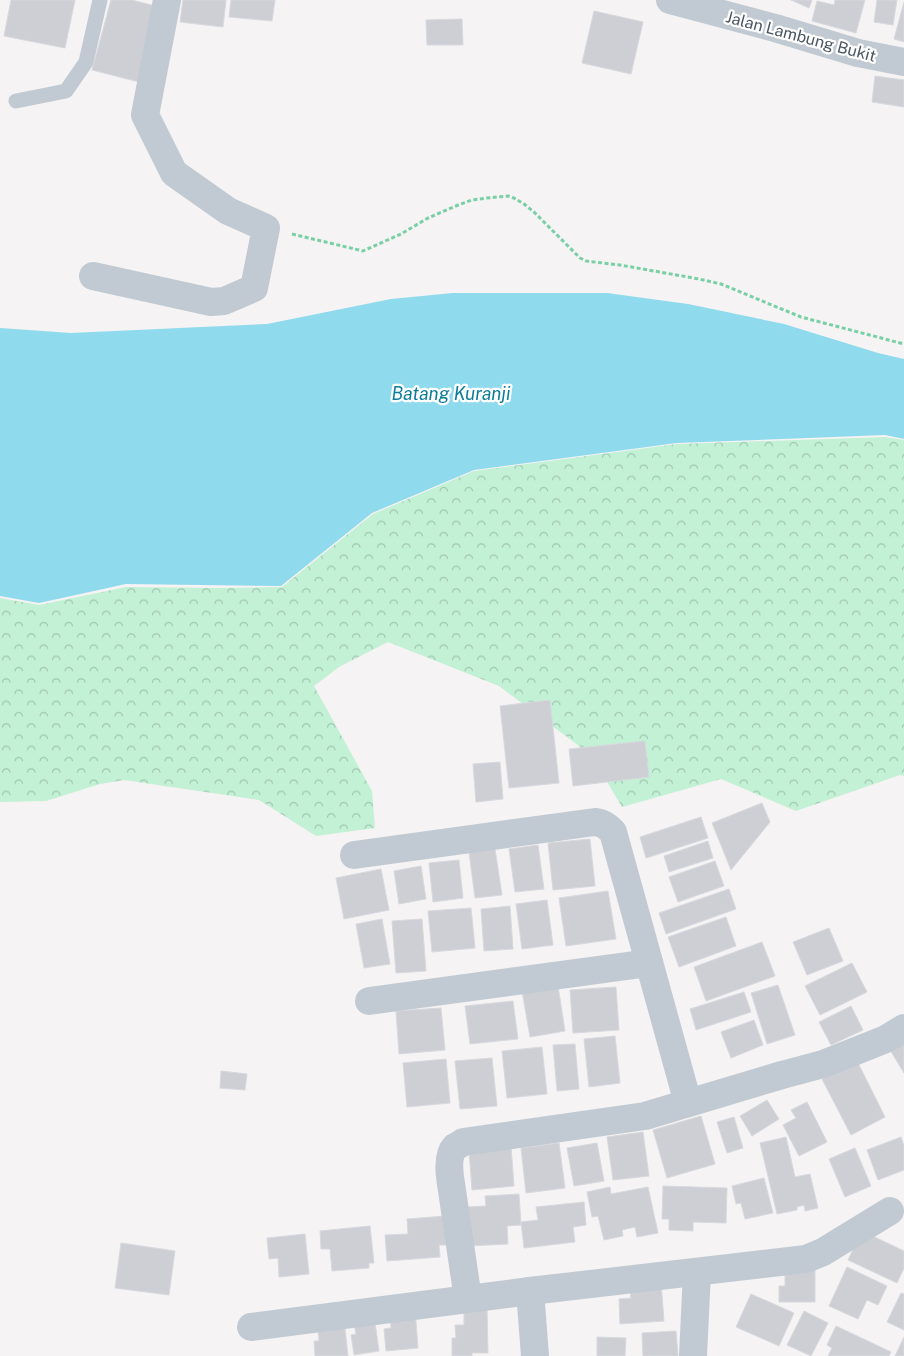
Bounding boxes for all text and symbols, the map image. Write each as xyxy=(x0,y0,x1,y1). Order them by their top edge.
street label: Jalan Lambung Bukit xyxy=(724,7,878,66)
water label: Batang Kuranji xyxy=(392,383,511,404)

